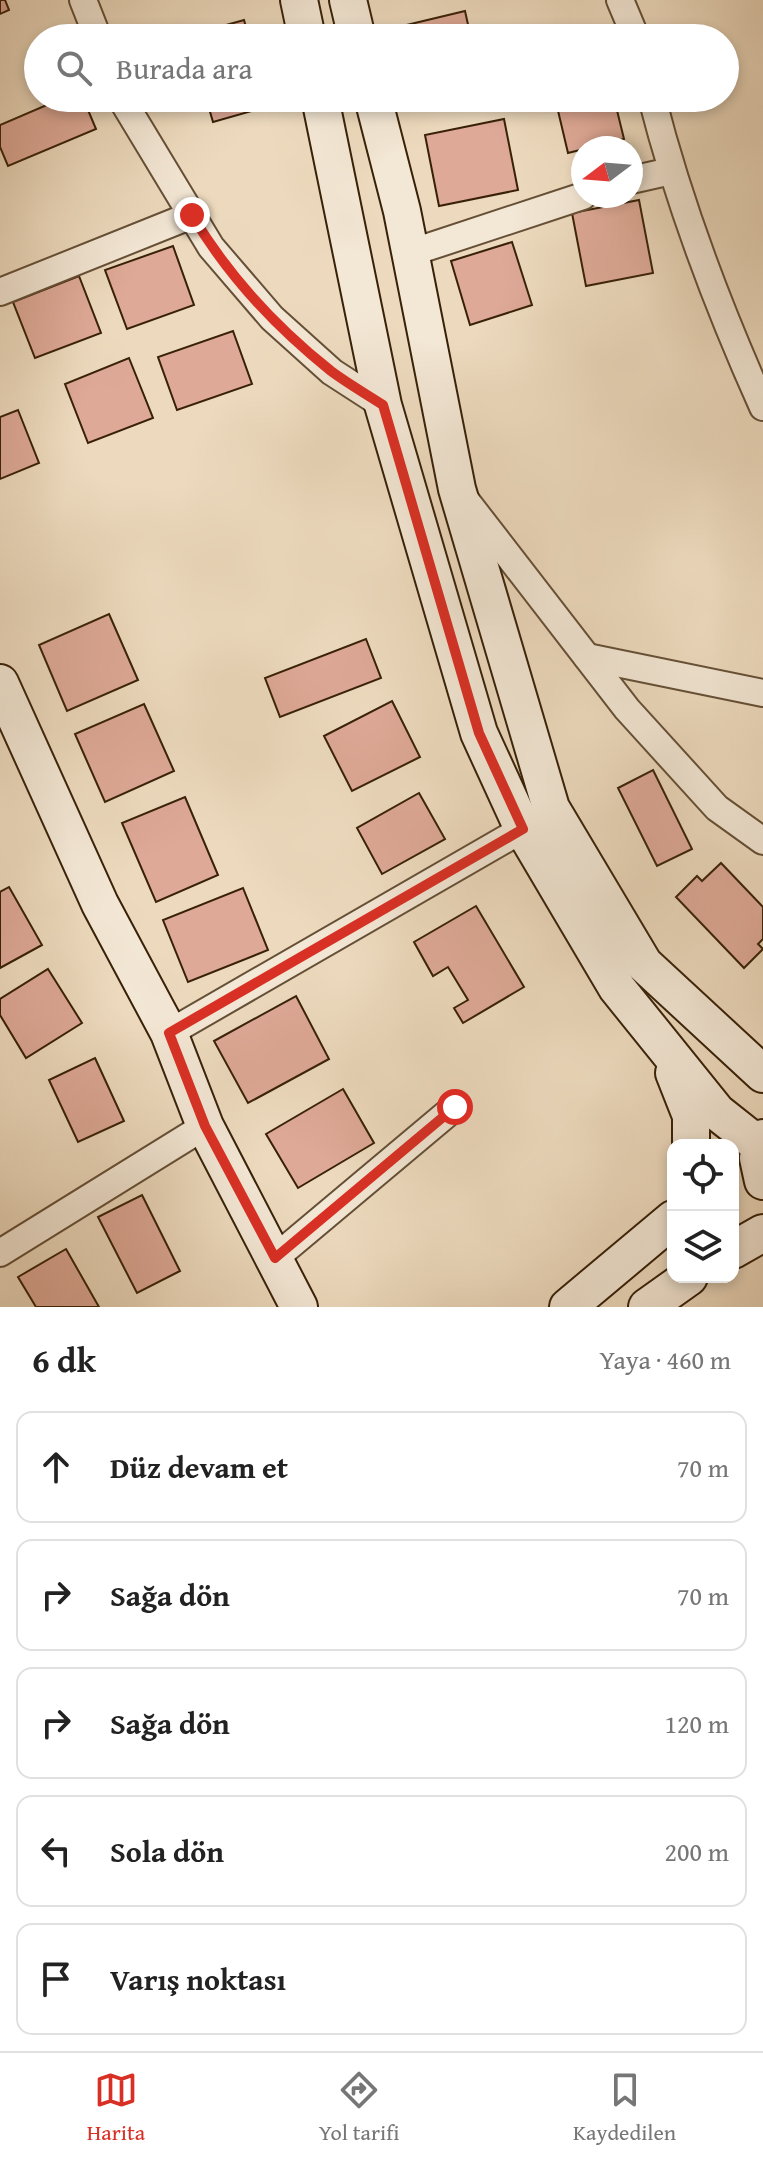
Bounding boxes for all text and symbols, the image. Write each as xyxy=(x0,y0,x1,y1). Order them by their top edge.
search box xyxy=(24,24,739,112)
icon: search xyxy=(52,46,96,90)
text: Burada ara xyxy=(116,46,253,90)
north arrow xyxy=(571,136,643,208)
route end xyxy=(174,197,210,233)
route start xyxy=(437,1089,473,1125)
map controls xyxy=(667,1139,739,1283)
button: locate xyxy=(667,1139,739,1211)
button: layers xyxy=(667,1211,739,1283)
text: 6 dk xyxy=(32,1335,96,1384)
text: Yaya · 460 m xyxy=(600,1340,731,1379)
icon: ahead xyxy=(34,1445,78,1489)
text: Düz devam et xyxy=(110,1445,288,1489)
text: 70 m xyxy=(677,1448,729,1487)
icon: right xyxy=(34,1573,78,1617)
text: Sağa dön xyxy=(110,1573,230,1617)
text: 70 m xyxy=(677,1576,729,1615)
icon: right xyxy=(34,1701,78,1745)
text: Sağa dön xyxy=(110,1701,230,1745)
text: 120 m xyxy=(664,1704,729,1743)
icon: left xyxy=(34,1829,78,1873)
text: Sola dön xyxy=(110,1829,224,1873)
text: 200 m xyxy=(664,1832,729,1871)
icon: arrive xyxy=(34,1957,78,2001)
text: Varış noktası xyxy=(110,1957,286,2001)
tab: Harita xyxy=(87,2068,145,2148)
tab: Yol tarifi xyxy=(319,2068,399,2148)
tab: Kaydedilen xyxy=(573,2068,676,2148)

